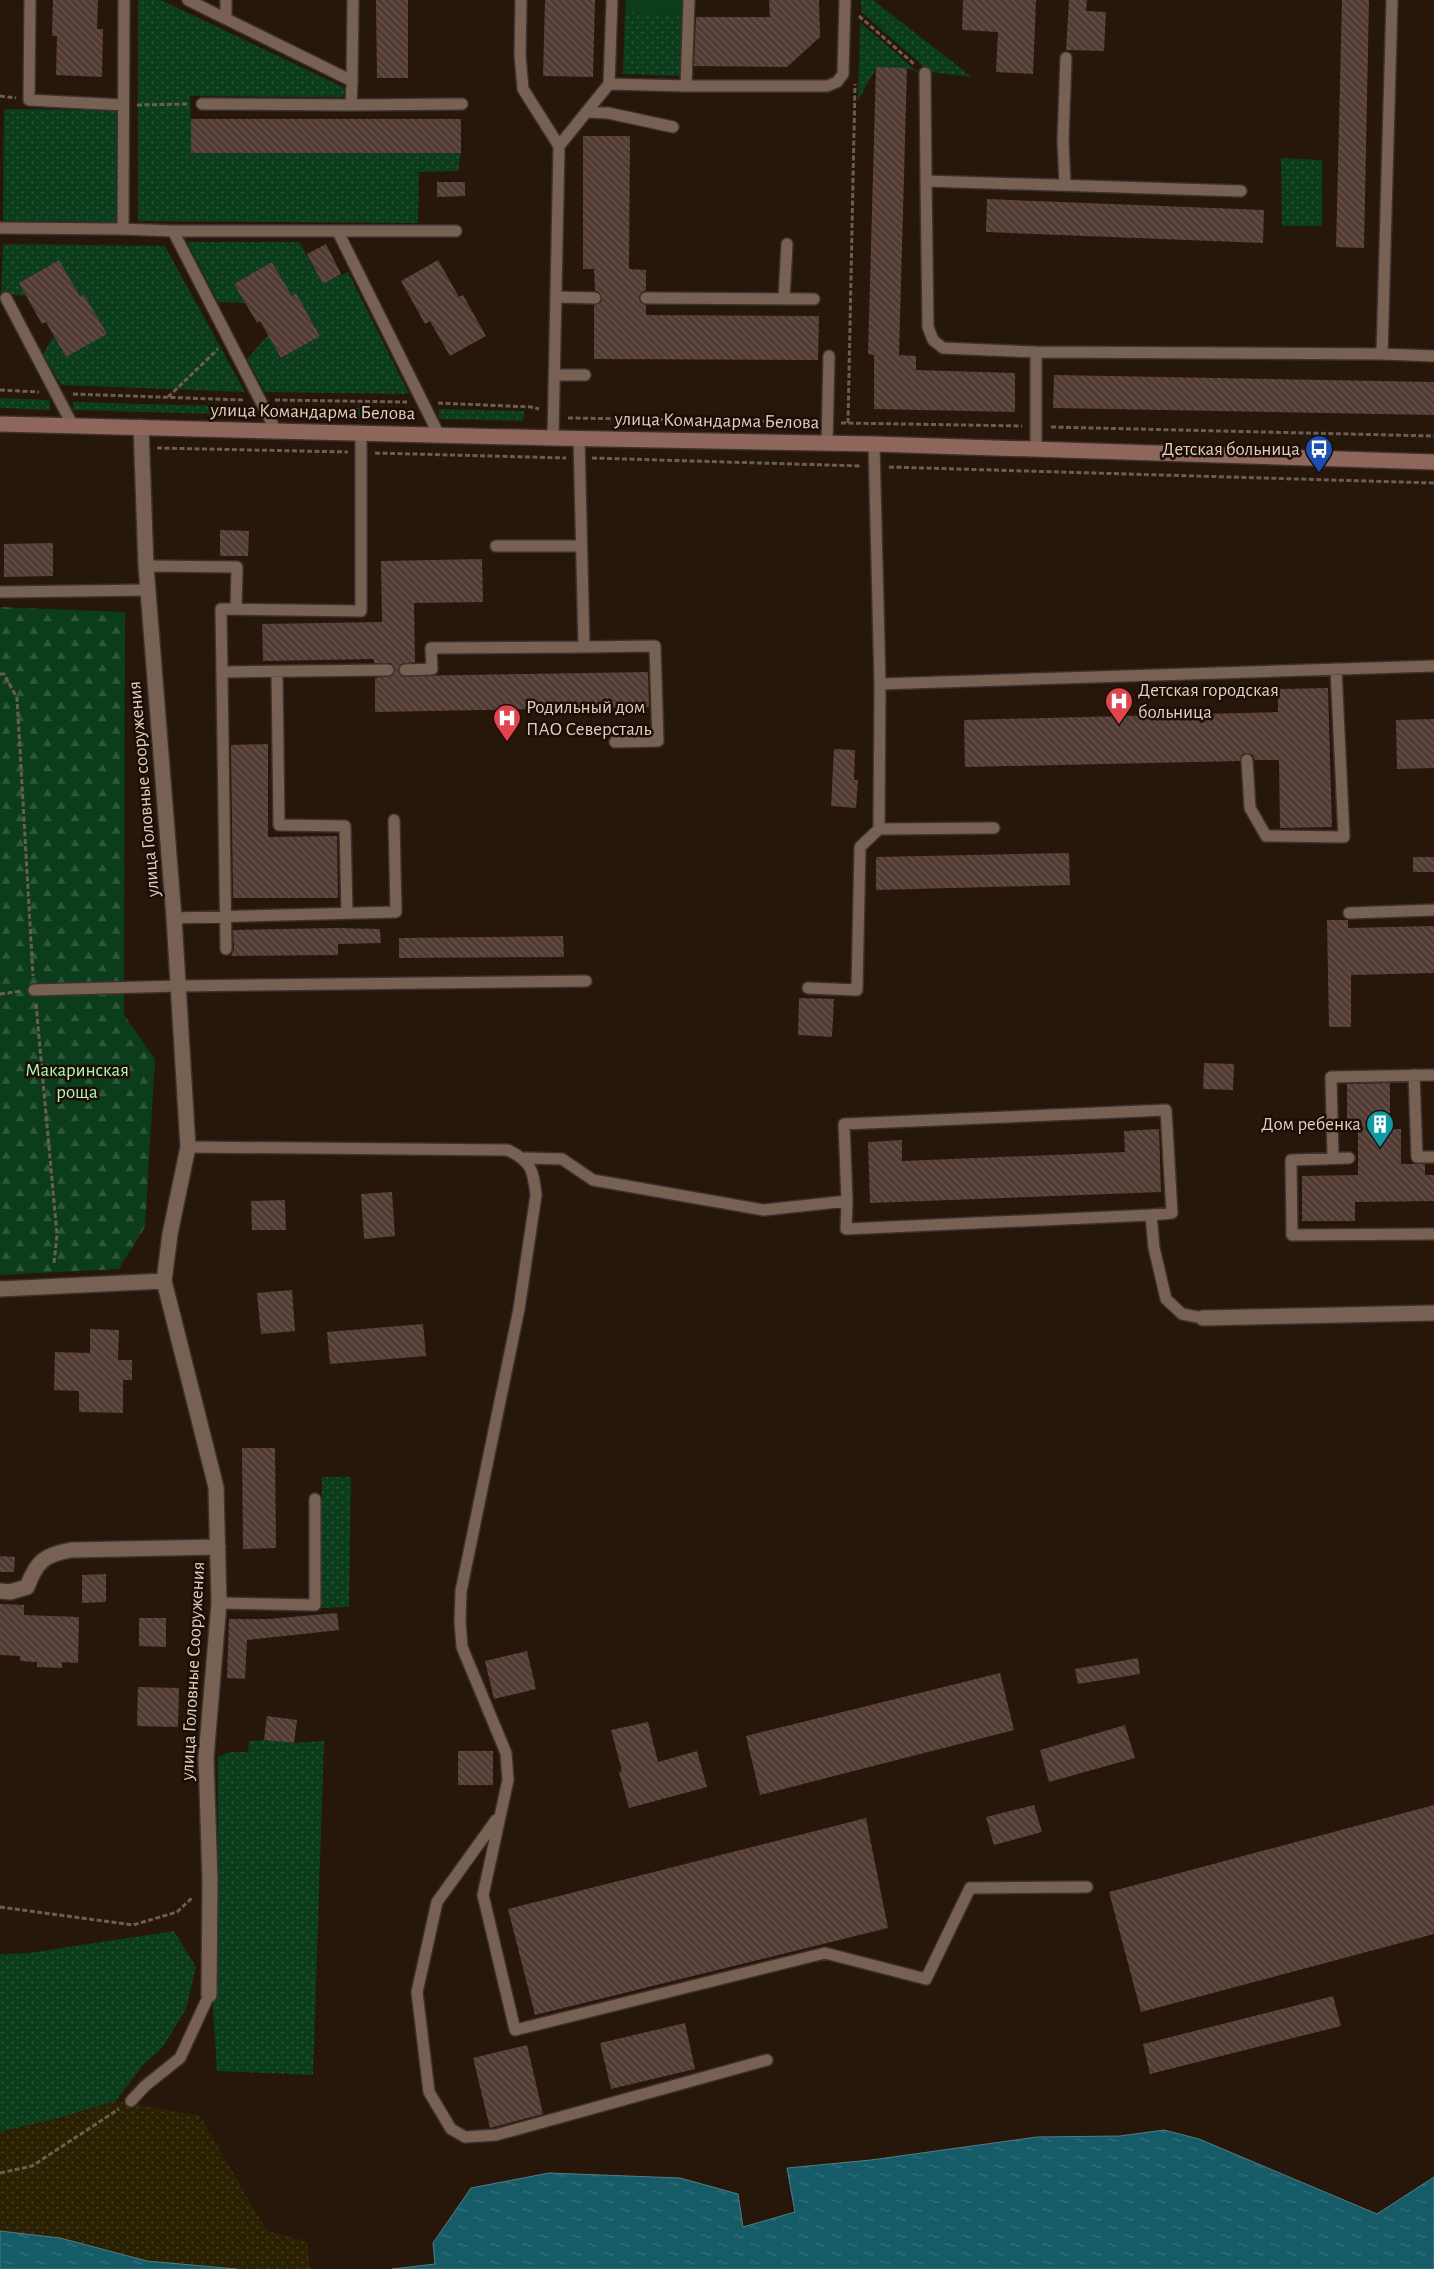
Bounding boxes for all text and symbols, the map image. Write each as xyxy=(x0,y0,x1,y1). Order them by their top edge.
street label: улица Командарма Белова xyxy=(210,401,416,423)
street label: улица Командарма Белова xyxy=(614,410,820,432)
bus stop icon: Детская больница xyxy=(1304,434,1334,473)
place label: Детская больница xyxy=(1162,440,1300,459)
street label: улица Головные сооружения xyxy=(125,680,163,899)
place label: Детская городская больница xyxy=(1138,681,1279,722)
hospital icon: Детская городская больница xyxy=(1104,686,1134,725)
place label: Родильный дом ПАО Северсталь xyxy=(526,698,652,739)
hospital icon: Родильный дом ПАО Северсталь xyxy=(492,703,522,742)
park label: Макаринская роща xyxy=(25,1061,129,1102)
building icon: Дом ребенка xyxy=(1365,1109,1395,1148)
place label: Дом ребенка xyxy=(1261,1115,1361,1134)
street label: улица Головные Сооружения xyxy=(178,1561,208,1782)

